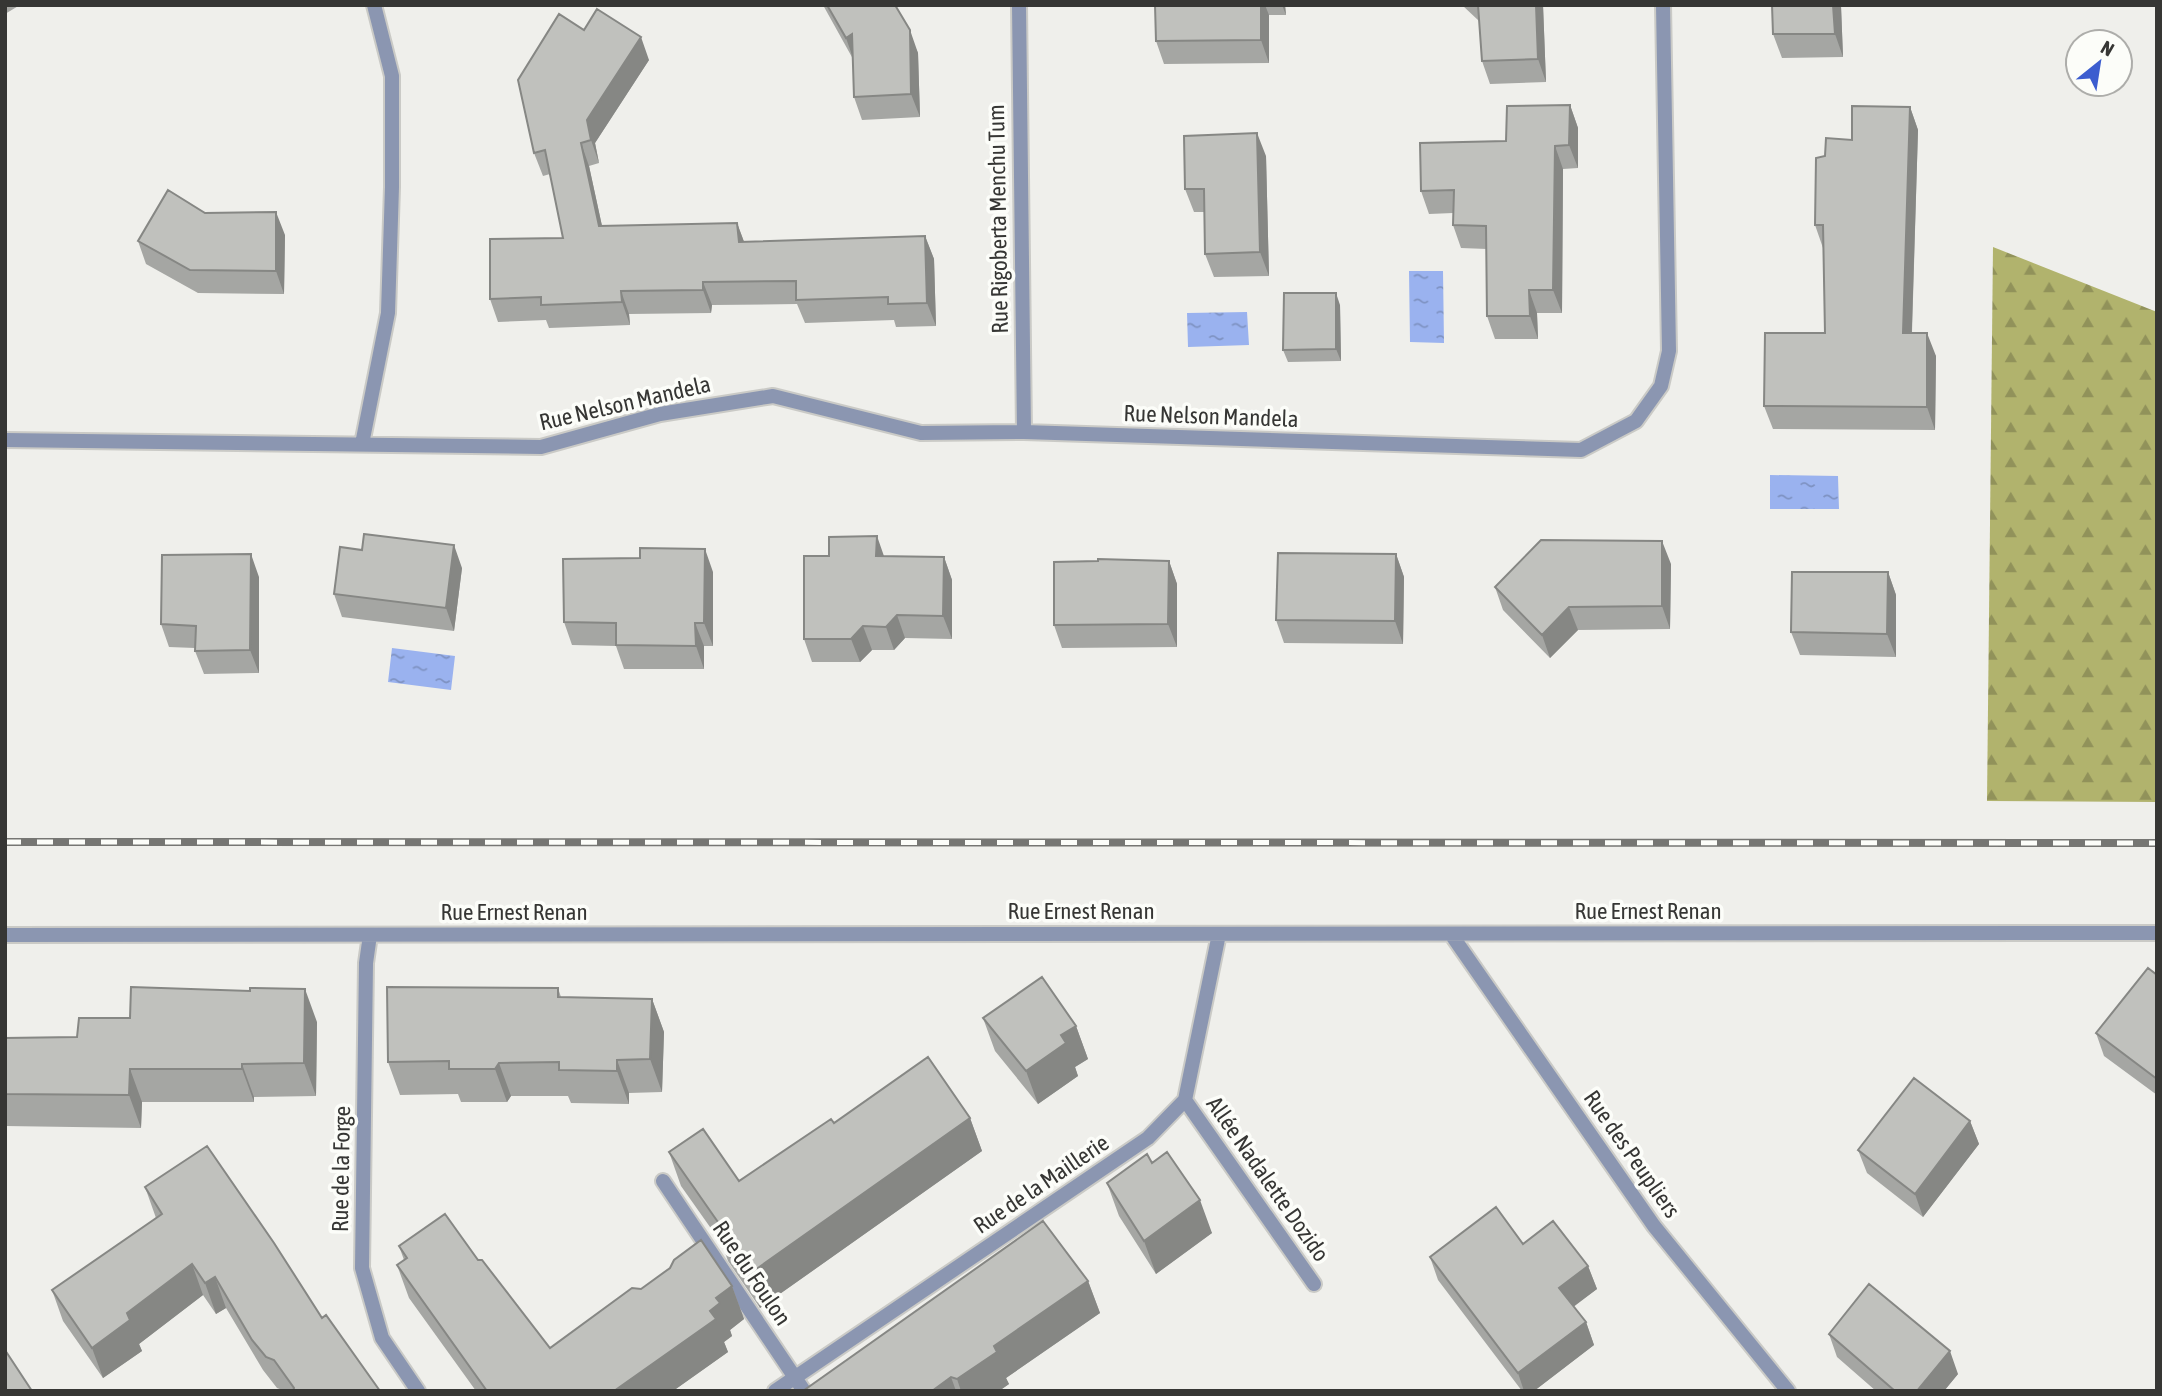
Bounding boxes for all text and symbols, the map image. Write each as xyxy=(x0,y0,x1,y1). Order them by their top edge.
north arrow xyxy=(2064,28,2134,98)
text: N xyxy=(2097,36,2118,61)
street label: Rue Rigoberta Menchu Tum xyxy=(983,104,1013,334)
street label: Rue Nelson Mandela xyxy=(537,371,713,435)
street label: Rue Nelson Mandela xyxy=(1123,400,1299,432)
street label: Rue Ernest Renan xyxy=(1007,898,1155,924)
street label: Rue Ernest Renan xyxy=(1574,898,1722,924)
street label: Rue Ernest Renan xyxy=(440,899,588,925)
street label: Rue des Peupliers xyxy=(1579,1085,1685,1223)
street label: Allée Nadalette Dozido xyxy=(1202,1092,1334,1266)
street label: Rue de la Forge xyxy=(327,1106,355,1232)
street label: Rue de la Maillerie xyxy=(969,1129,1113,1239)
street label: Rue du Foulon xyxy=(708,1216,796,1330)

